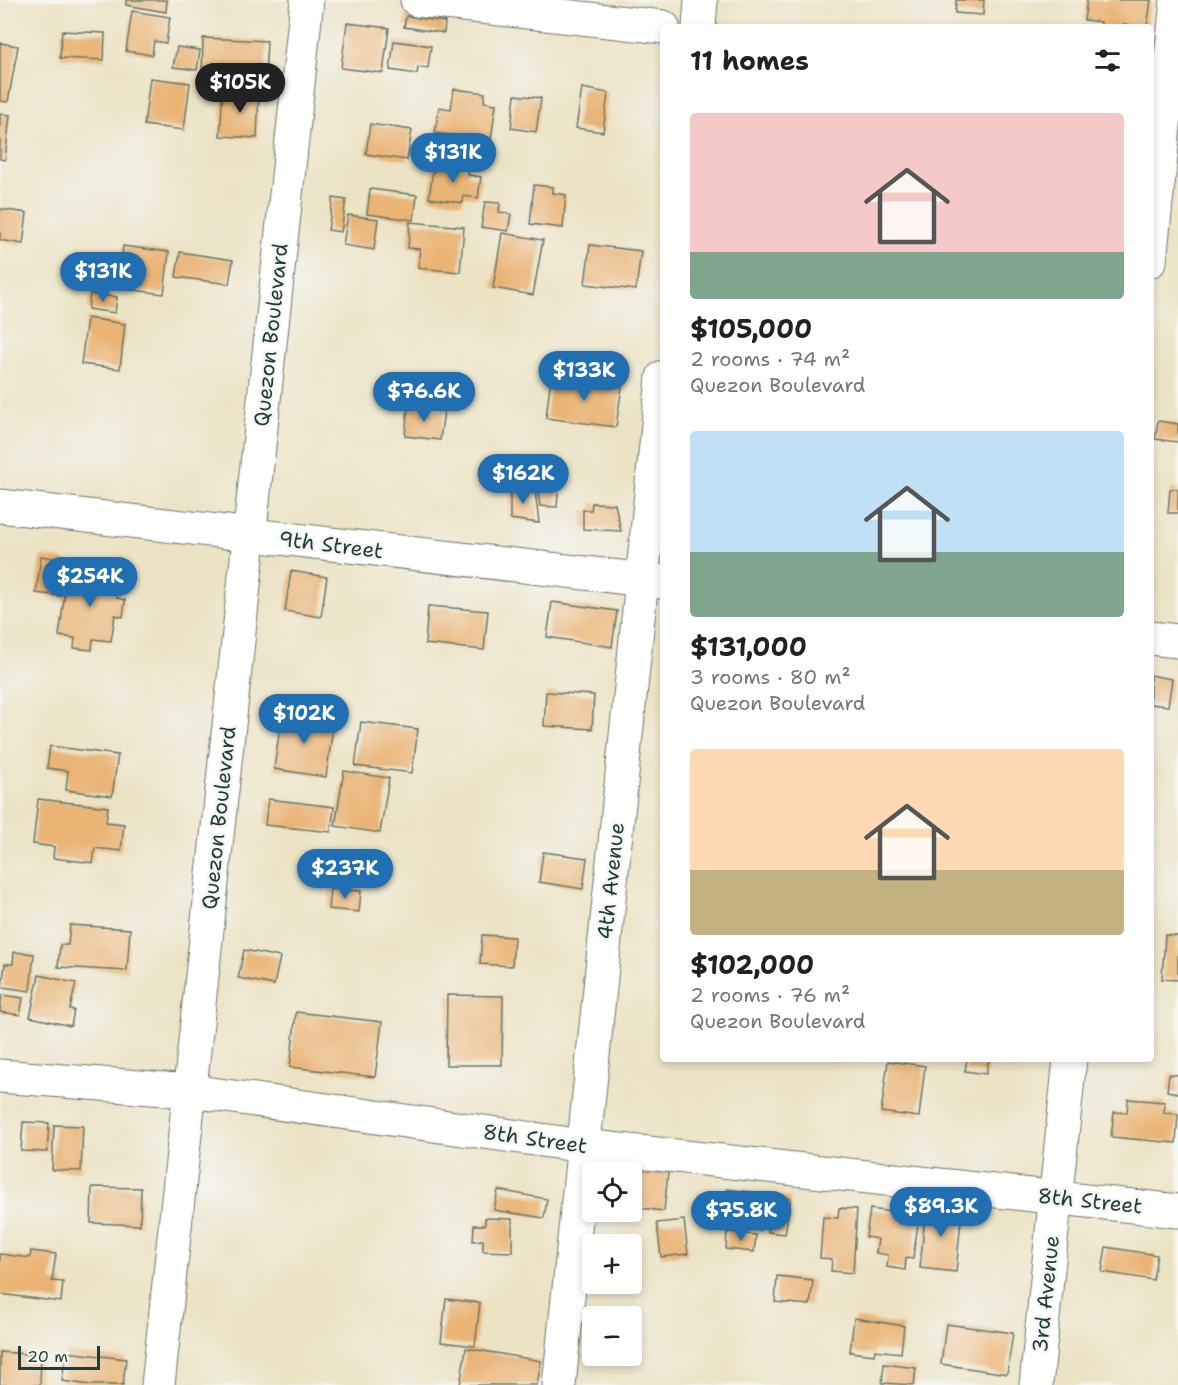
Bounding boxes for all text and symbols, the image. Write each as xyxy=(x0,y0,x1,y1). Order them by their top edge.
text: 11 homes xyxy=(690,43,809,78)
icon: filters xyxy=(1091,44,1124,77)
pin: $105K xyxy=(198,63,282,114)
text: $105K xyxy=(209,69,271,95)
pin: $131K xyxy=(411,133,495,184)
text: $131K xyxy=(424,139,482,165)
icon: home xyxy=(853,152,961,260)
street label: Quezon Boulevard xyxy=(247,242,295,428)
pin: $131K xyxy=(61,252,145,303)
text: $131K xyxy=(74,258,132,284)
text: $105,000 xyxy=(690,311,812,346)
text: 2 rooms · 74 m² xyxy=(690,346,850,372)
pin: $133K xyxy=(542,351,626,402)
text: $133K xyxy=(553,357,615,383)
pin: $76.6K xyxy=(375,372,473,423)
text: Quezon Boulevard xyxy=(690,372,865,398)
text: $76.6K xyxy=(387,378,461,404)
pin: $162K xyxy=(481,454,565,505)
text: $162K xyxy=(492,460,554,486)
icon: home xyxy=(853,470,961,578)
street label: 9th Street xyxy=(277,525,385,565)
pin: $254K xyxy=(48,557,132,608)
text: $254K xyxy=(56,563,124,589)
text: $131,000 xyxy=(690,629,807,664)
text: 3 rooms · 80 m² xyxy=(690,664,851,690)
text: Quezon Boulevard xyxy=(690,690,865,716)
pin: $102K xyxy=(262,694,346,745)
text: $102K xyxy=(273,700,335,726)
street label: Quezon Boulevard xyxy=(195,725,243,911)
icon: home xyxy=(853,788,961,896)
street label: 4th Avenue xyxy=(591,821,631,941)
pin: $237K xyxy=(303,849,387,900)
text: $237K xyxy=(311,855,379,881)
text: $102,000 xyxy=(690,947,814,982)
text: 2 rooms · 76 m² xyxy=(690,982,850,1008)
text: Quezon Boulevard xyxy=(690,1008,865,1034)
street label: 8th Street xyxy=(481,1118,589,1160)
map controls xyxy=(582,1162,642,1366)
button: locate xyxy=(582,1162,642,1222)
street label: 8th Street xyxy=(1036,1182,1144,1220)
pin: $89.3K xyxy=(892,1187,990,1238)
pin: $75.8K xyxy=(692,1191,790,1242)
text: $89.3K xyxy=(904,1193,978,1219)
text: $75.8K xyxy=(705,1197,777,1223)
button: + xyxy=(582,1234,642,1294)
street label: 3rd Avenue xyxy=(1026,1234,1066,1354)
button: − xyxy=(582,1306,642,1366)
scale bar xyxy=(18,1343,100,1370)
text: 20 m xyxy=(27,1346,68,1367)

